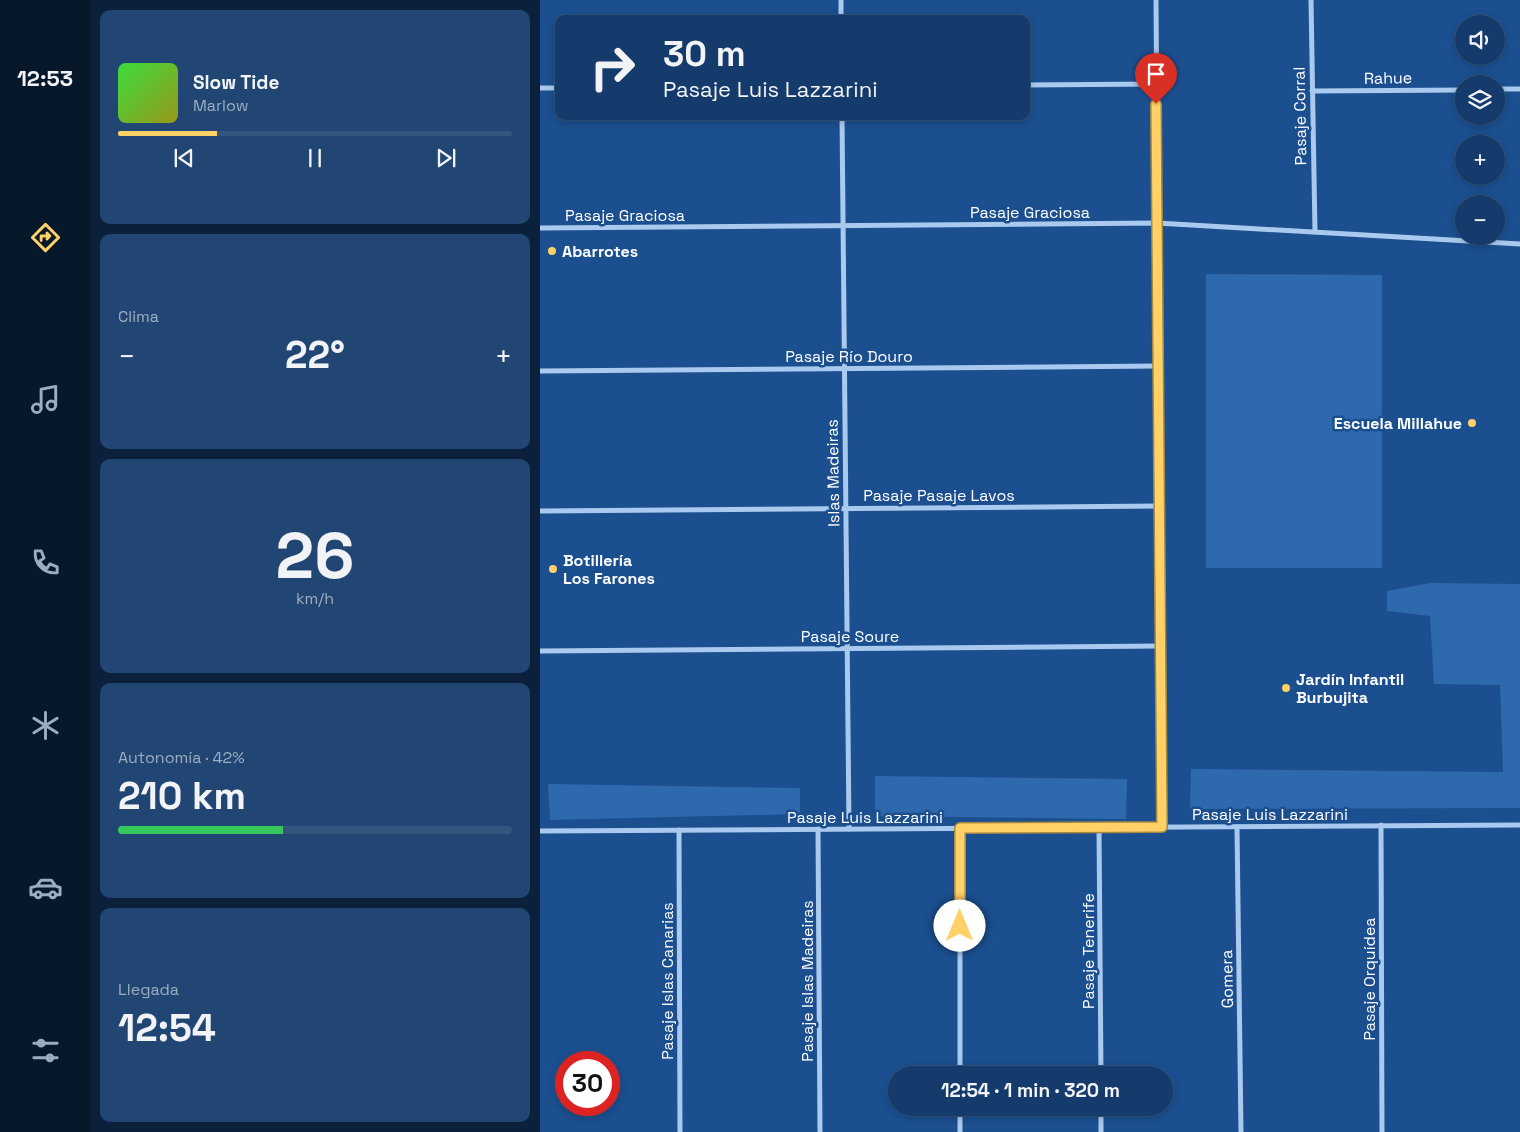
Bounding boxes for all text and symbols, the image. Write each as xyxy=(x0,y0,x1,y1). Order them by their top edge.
map controls xyxy=(1455,15,1505,245)
button: sound xyxy=(1455,15,1505,65)
text: 30 m xyxy=(663,32,746,76)
icon: right xyxy=(580,35,645,100)
pin xyxy=(1135,53,1177,104)
icon: arrive xyxy=(1142,60,1170,88)
text: 12:53 xyxy=(17,64,73,92)
street label: Pasaje Corral xyxy=(1289,66,1311,166)
street label: Rahue xyxy=(1364,67,1412,89)
text: Slow Tide xyxy=(193,70,279,95)
text: Pasaje Luis Lazzarini xyxy=(663,75,878,103)
button: layers xyxy=(1455,75,1505,125)
text: Marlow xyxy=(193,95,249,116)
button: + xyxy=(1455,135,1505,185)
icon: previous xyxy=(170,144,198,172)
icon: pause xyxy=(301,144,329,172)
icon: next xyxy=(432,144,460,172)
button: − xyxy=(1455,195,1505,245)
street label: Pasaje Graciosa xyxy=(970,202,1090,223)
street label: Pasaje Graciosa xyxy=(565,205,685,226)
icon: directions xyxy=(28,220,63,255)
place label: Abarrotes xyxy=(562,241,638,262)
marker: Abarrotes xyxy=(546,245,558,257)
text: Clima xyxy=(118,306,159,327)
text: 22° xyxy=(285,331,345,379)
text: − xyxy=(118,338,135,374)
text: + xyxy=(495,338,512,374)
street label: Pasaje Río Douro xyxy=(785,346,913,367)
icon: music xyxy=(28,382,63,417)
place label: Escuela Millahue xyxy=(1334,413,1462,434)
marker: Escuela Millahue xyxy=(1466,417,1478,429)
street label: Islas Madeiras xyxy=(822,419,844,527)
street label: Pasaje Pasaje Lavos xyxy=(863,485,1015,506)
text: 26 xyxy=(276,514,354,597)
icon: phone xyxy=(28,545,63,580)
place label: Botillería Los Farones xyxy=(563,550,655,589)
marker: Botillería Los Farones xyxy=(547,563,559,575)
text: km/h xyxy=(296,588,334,609)
street label: Pasaje Soure xyxy=(801,626,899,647)
place label: Jardín Infantil Burbujita xyxy=(1296,669,1404,708)
marker: Jardín Infantil Burbujita xyxy=(1280,682,1292,694)
icon: climate xyxy=(28,708,63,743)
text: Autonomía · 42% xyxy=(118,747,245,768)
text: 210 km xyxy=(118,772,246,820)
street label: Pasaje Luis Lazzarini xyxy=(1192,804,1348,825)
street label: Pasaje Luis Lazzarini xyxy=(787,807,943,828)
icon: car xyxy=(28,870,63,905)
street label: Pasaje Tenerife xyxy=(1078,893,1099,1009)
position arrow xyxy=(933,899,985,951)
street label: Pasaje Islas Madeiras xyxy=(797,900,818,1062)
street label: Pasaje Islas Canarias xyxy=(657,902,678,1060)
street label: Pasaje Orquídea xyxy=(1359,917,1380,1041)
street label: Gomera xyxy=(1216,950,1238,1008)
text: Llegada xyxy=(118,979,179,1000)
text: 12:54 xyxy=(118,1004,216,1052)
icon: filters xyxy=(28,1033,63,1068)
speed limit sign: 30 xyxy=(555,1051,620,1116)
text: 12:54 · 1 min · 320 m xyxy=(941,1078,1120,1103)

